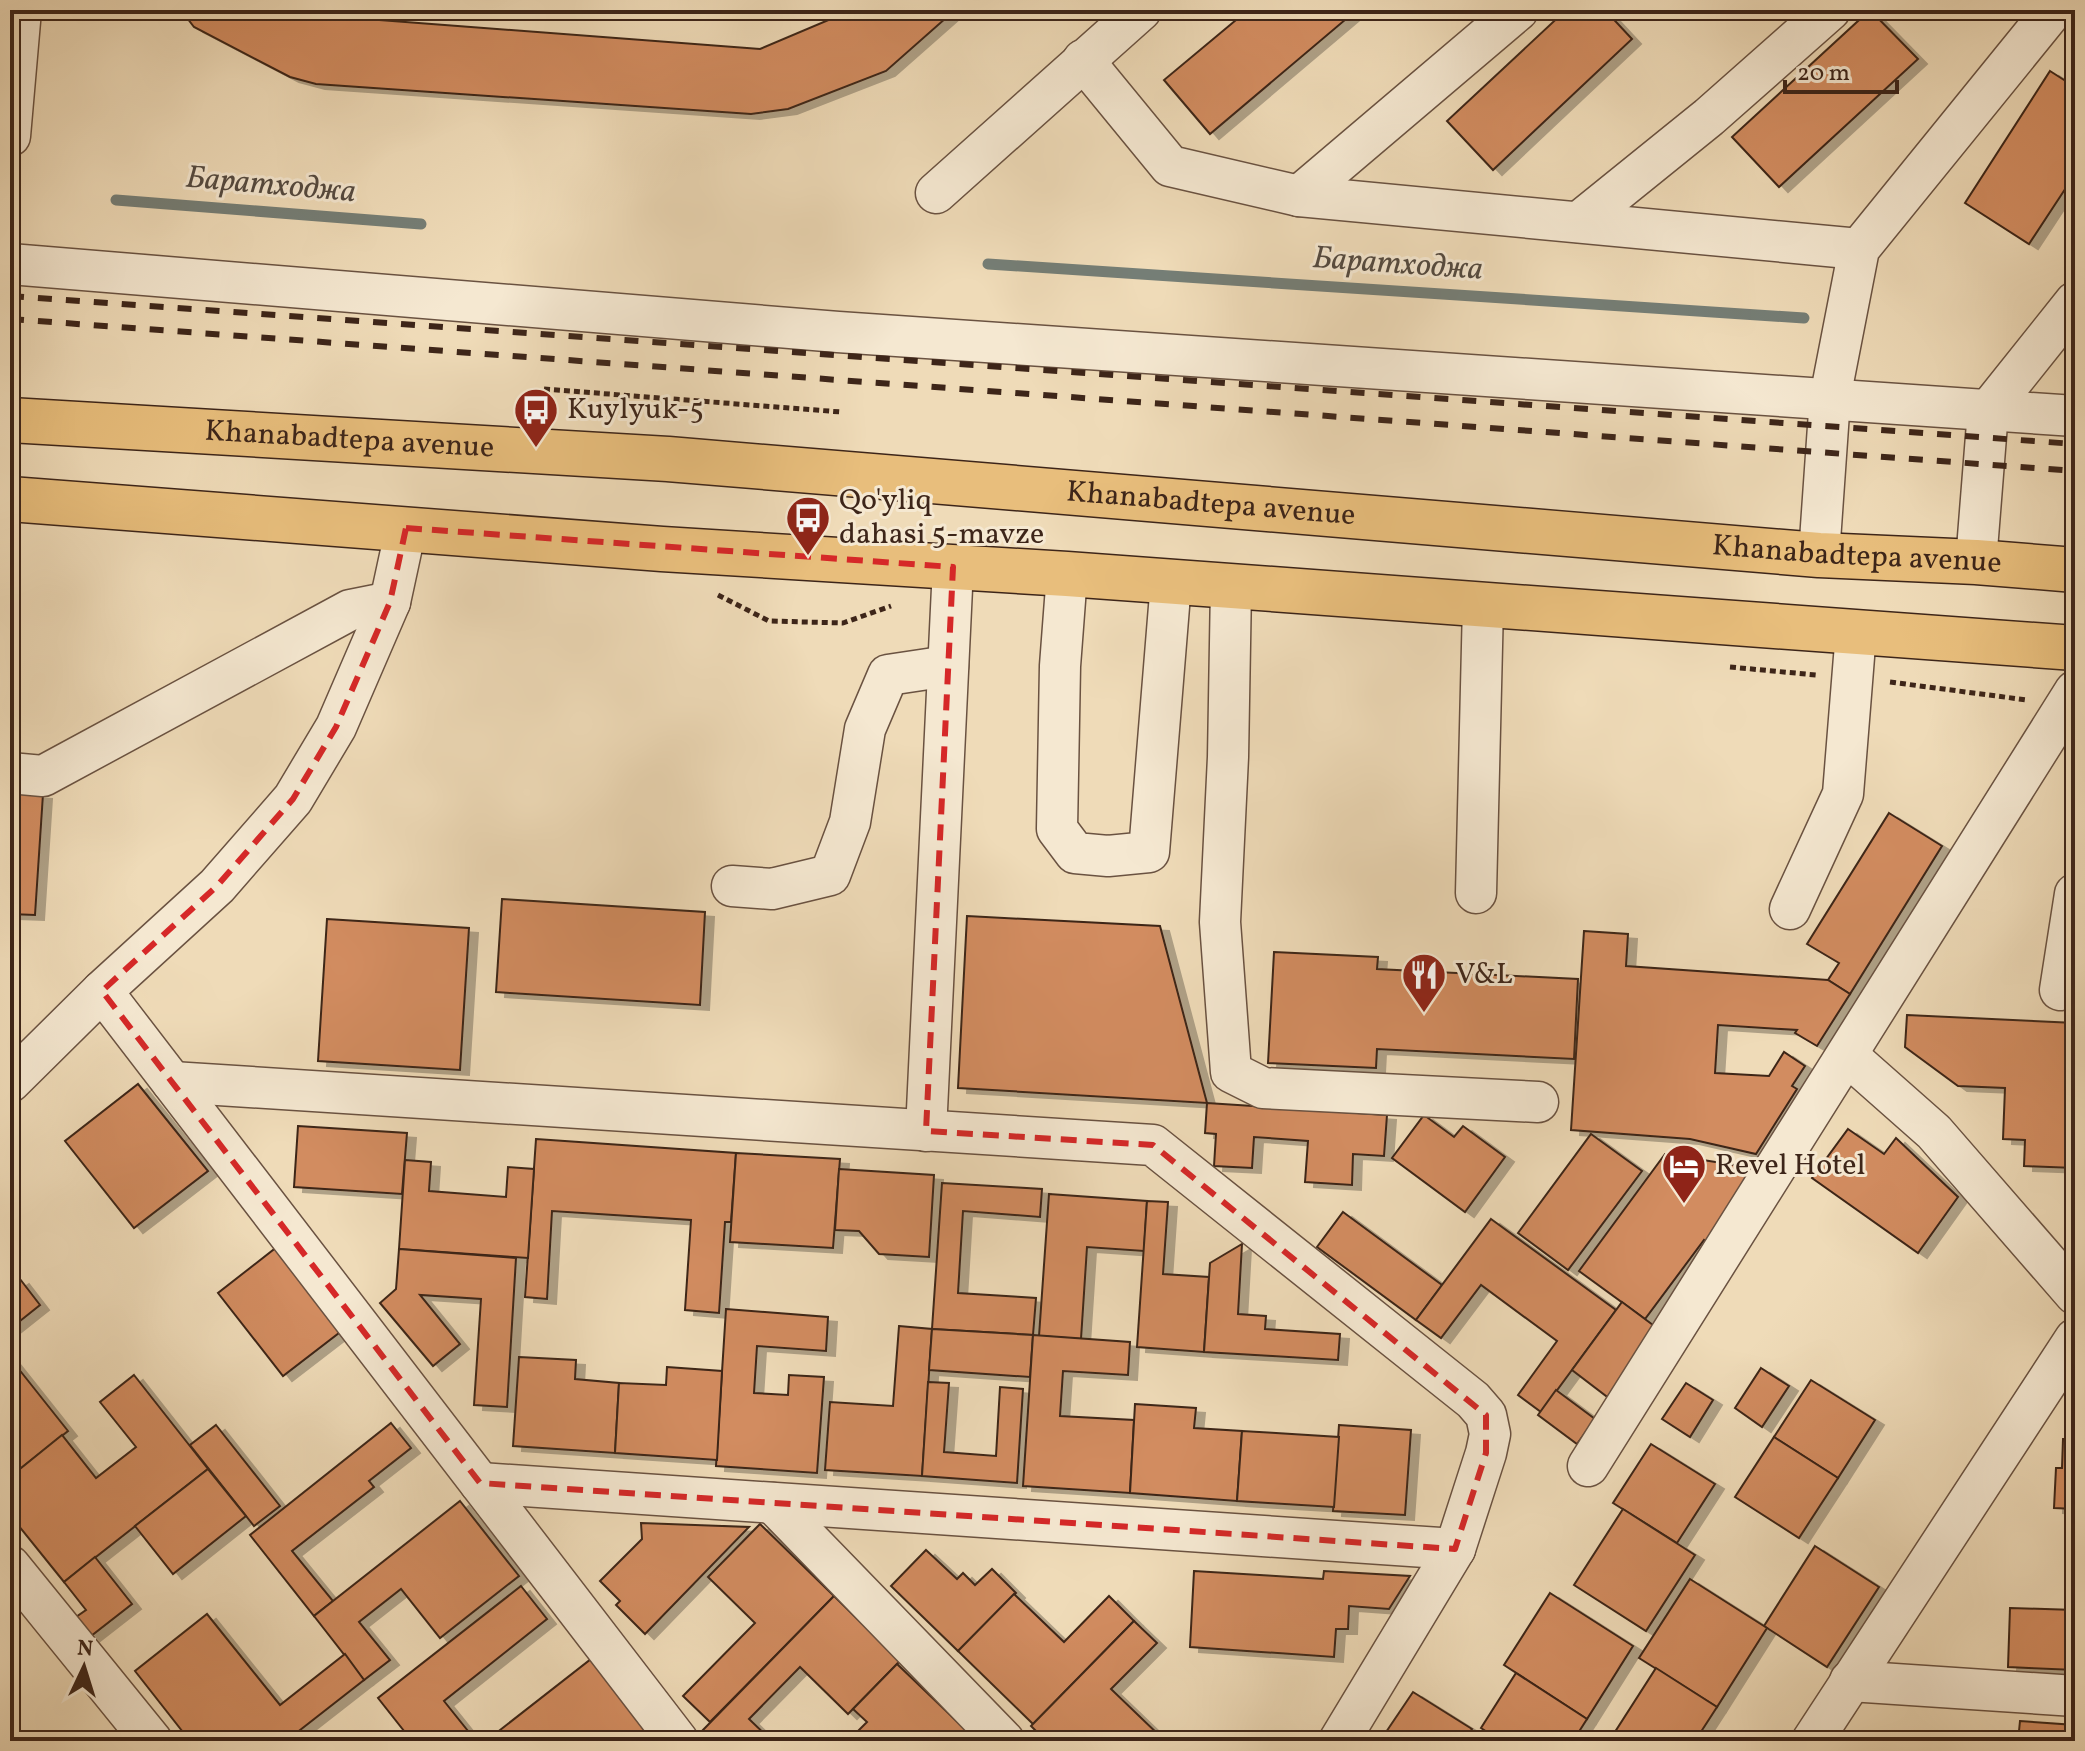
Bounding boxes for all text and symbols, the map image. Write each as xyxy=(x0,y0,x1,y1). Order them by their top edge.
scale bar xyxy=(1785,44,1897,94)
text: 20 m xyxy=(1797,57,1850,91)
water label: Баратходжа xyxy=(184,157,358,215)
water label: Баратходжа xyxy=(1312,237,1484,293)
bus stop icon: Kuylyuk-5 xyxy=(512,386,560,449)
place label: Kuylyuk-5 xyxy=(567,389,704,431)
street label: Khanabadtepa avenue xyxy=(203,411,495,470)
street label: Khanabadtepa avenue xyxy=(1065,471,1357,537)
place label: Qo'yliq dahasi 5-mavze xyxy=(839,480,1044,556)
bus stop icon: Qo'yliq dahasi 5-mavze xyxy=(784,494,832,557)
street label: Khanabadtepa avenue xyxy=(1711,525,2003,585)
restaurant icon: V&L xyxy=(1400,951,1448,1014)
place label: V&L xyxy=(1455,954,1513,996)
hotel icon: Revel Hotel xyxy=(1660,1142,1708,1205)
place label: Revel Hotel xyxy=(1715,1145,1866,1187)
north arrow xyxy=(44,1627,124,1707)
text: N xyxy=(76,1634,94,1666)

